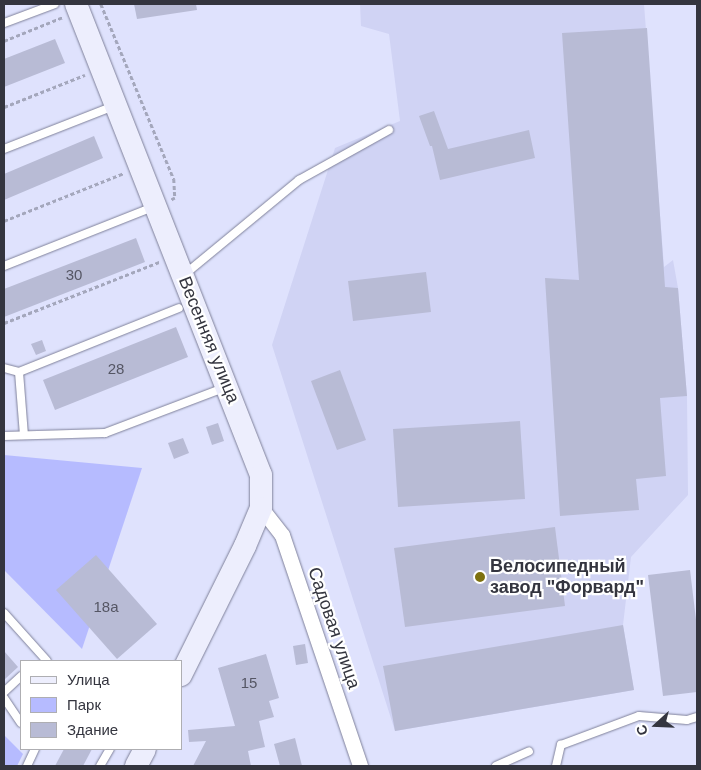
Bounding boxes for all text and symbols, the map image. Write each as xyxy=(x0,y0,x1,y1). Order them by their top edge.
house number: 30 xyxy=(66,266,82,284)
street label: Весенняя улица xyxy=(174,273,244,407)
house number: 28 xyxy=(108,360,124,378)
place label: Велосипедный завод "Форвард" xyxy=(490,556,644,598)
street label: Садовая улица xyxy=(303,564,365,692)
marker: Велосипедный завод "Форвард" xyxy=(474,571,486,583)
house number: 18а xyxy=(93,598,119,616)
legend xyxy=(20,660,182,750)
text: Улица xyxy=(67,671,110,688)
house number: 15 xyxy=(241,674,257,692)
text: Парк xyxy=(67,696,101,713)
north arrow xyxy=(631,700,681,750)
text: Здание xyxy=(67,721,118,738)
text: С xyxy=(633,723,651,738)

